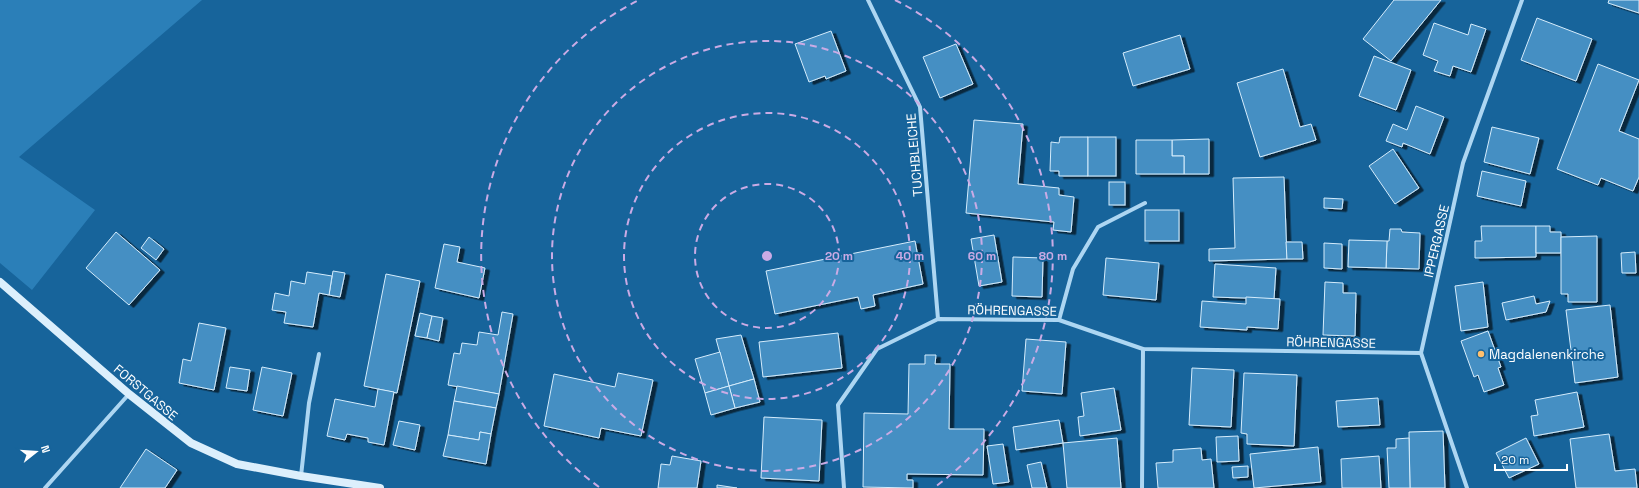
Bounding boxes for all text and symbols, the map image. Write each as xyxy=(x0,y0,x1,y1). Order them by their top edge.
street label: TUCHBLEICHE xyxy=(902,113,927,197)
street label: IPPERGASSE xyxy=(1420,203,1453,279)
text: 20 m xyxy=(825,248,853,264)
text: 40 m xyxy=(896,248,924,264)
text: 60 m xyxy=(968,248,996,264)
text: 80 m xyxy=(1039,248,1067,264)
centre of rings xyxy=(760,249,774,263)
street label: RÖHRENGASSE xyxy=(967,301,1057,320)
street label: RÖHRENGASSE xyxy=(1286,333,1376,352)
place label: Magdalenenkirche xyxy=(1489,346,1605,363)
marker: Magdalenenkirche xyxy=(1476,349,1486,359)
street label: FORSTGASSE xyxy=(110,361,181,424)
north arrow xyxy=(16,432,56,472)
text: N xyxy=(38,444,53,455)
scale bar xyxy=(1495,446,1567,472)
text: 20 m xyxy=(1501,452,1529,468)

